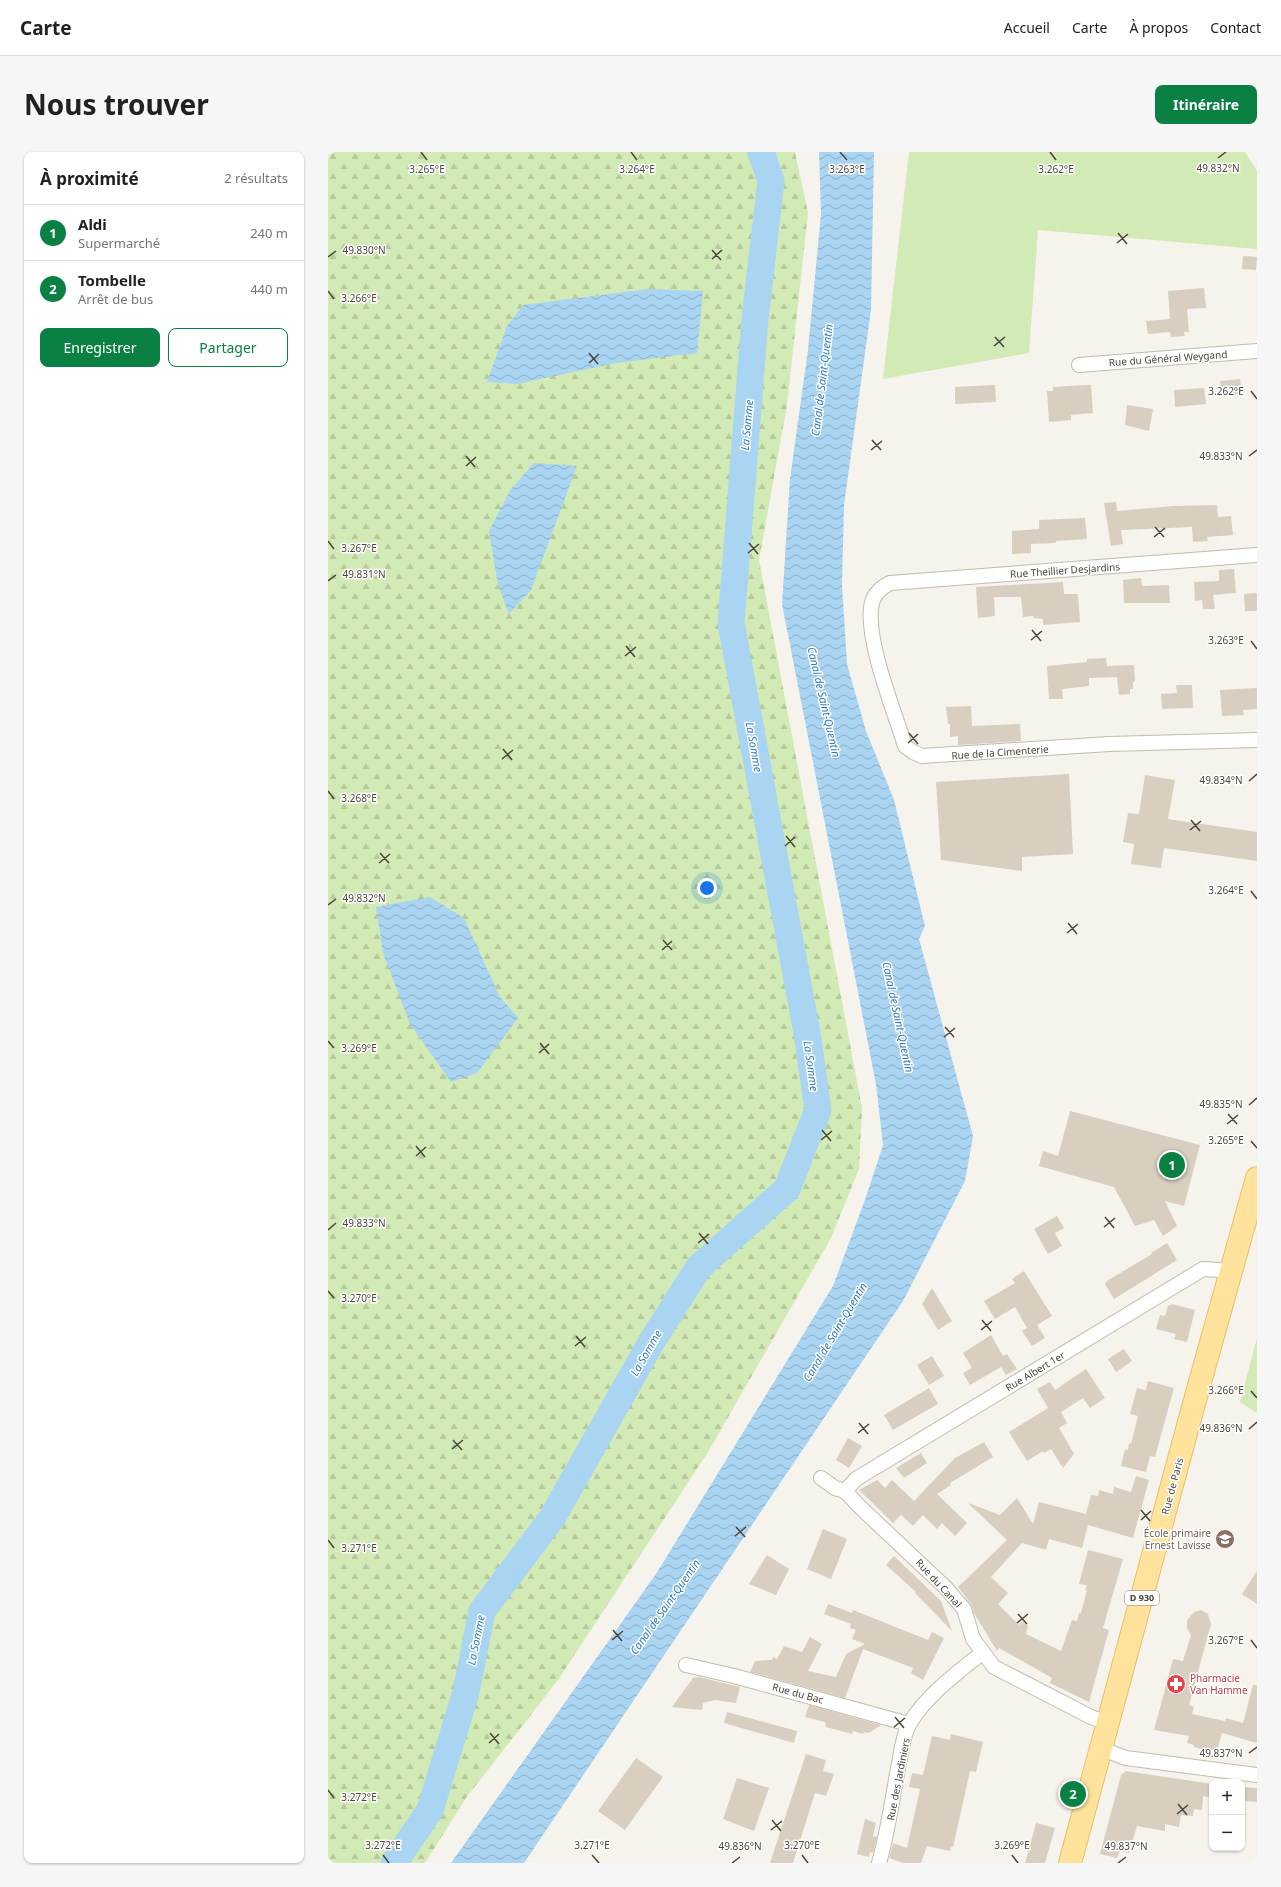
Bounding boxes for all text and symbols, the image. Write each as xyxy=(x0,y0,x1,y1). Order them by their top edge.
text: Carte xyxy=(20,15,72,41)
text: Accueil xyxy=(1004,18,1050,37)
text: Carte xyxy=(1072,18,1107,37)
text: À propos xyxy=(1129,18,1188,37)
text: Contact xyxy=(1210,18,1261,37)
text: Nous trouver xyxy=(24,85,209,123)
button: Itinéraire xyxy=(1155,85,1257,124)
text: 49.832°N xyxy=(1196,161,1240,175)
text: 3.265°E xyxy=(409,162,445,176)
text: 3.264°E xyxy=(619,162,655,176)
text: 3.263°E xyxy=(829,162,865,176)
text: 3.262°E xyxy=(1038,162,1074,176)
text: À proximité xyxy=(40,167,139,190)
text: 2 résultats xyxy=(224,169,288,187)
text: Aldi xyxy=(78,214,107,234)
text: 1 xyxy=(49,224,57,242)
text: 240 m xyxy=(250,224,288,242)
text: Supermarché xyxy=(78,234,160,252)
text: 49.830°N xyxy=(342,243,386,257)
text: Tombelle xyxy=(78,270,146,290)
text: 2 xyxy=(49,280,57,298)
text: 440 m xyxy=(250,280,288,298)
text: Arrêt de bus xyxy=(78,290,153,308)
text: 3.266°E xyxy=(341,291,377,305)
water label: Canal de Saint-Quentin xyxy=(807,323,836,437)
button: Enregistrer xyxy=(40,328,160,367)
button: Partager xyxy=(168,328,288,367)
street label: Rue du Général Weygand xyxy=(1108,347,1228,369)
text: 3.262°E xyxy=(1208,384,1244,398)
water label: La Somme xyxy=(737,398,756,451)
text: 49.833°N xyxy=(1199,449,1243,463)
text: 3.267°E xyxy=(341,541,377,555)
street label: Rue Theillier Desjardins xyxy=(1010,559,1121,581)
text: 49.831°N xyxy=(342,567,386,581)
text: 3.263°E xyxy=(1208,633,1244,647)
water label: Canal de Saint-Quentin xyxy=(804,645,844,759)
water label: La Somme xyxy=(743,721,766,774)
street label: Rue de la Cimenterie xyxy=(951,742,1049,762)
text: 49.834°N xyxy=(1199,773,1243,787)
text: 3.268°E xyxy=(341,791,377,805)
your location xyxy=(697,878,717,898)
text: 3.264°E xyxy=(1208,883,1244,897)
text: 49.832°N xyxy=(342,891,386,905)
water label: Canal de Saint-Quentin xyxy=(879,960,918,1074)
water label: La Somme xyxy=(801,1040,823,1093)
text: 3.269°E xyxy=(341,1041,377,1055)
text: 49.835°N xyxy=(1199,1097,1243,1111)
text: 3.265°E xyxy=(1208,1133,1244,1147)
pin: 1 xyxy=(1159,1150,1185,1180)
text: 49.833°N xyxy=(342,1216,386,1230)
water label: Canal de Saint-Quentin xyxy=(799,1280,870,1384)
text: 3.270°E xyxy=(341,1291,377,1305)
water label: La Somme xyxy=(626,1327,665,1379)
street label: Rue Albert 1er xyxy=(1003,1348,1067,1394)
text: 3.266°E xyxy=(1208,1383,1244,1397)
text: 49.836°N xyxy=(1199,1421,1243,1435)
street label: Rue de Paris xyxy=(1158,1456,1186,1516)
place label: École primaire Ernest Lavisse xyxy=(1144,1526,1211,1552)
school or university icon: École primaire Ernest Lavisse xyxy=(1214,1528,1236,1550)
text: 3.271°E xyxy=(341,1541,377,1555)
water label: Canal de Saint-Quentin xyxy=(626,1556,703,1657)
street label: Rue du Canal xyxy=(913,1556,965,1610)
road number: D 930 xyxy=(1125,1591,1159,1605)
water label: La Somme xyxy=(463,1613,488,1666)
text: 3.267°E xyxy=(1208,1633,1244,1647)
place label: Pharmacie Van Hamme xyxy=(1190,1671,1248,1697)
pharmacy icon: Pharmacie Van Hamme xyxy=(1165,1673,1187,1695)
street label: Rue du Bac xyxy=(771,1679,825,1707)
street label: Rue des Jardiniers xyxy=(883,1736,913,1822)
text: 49.837°N xyxy=(1199,1746,1243,1760)
pin: 2 xyxy=(1060,1779,1086,1809)
map controls xyxy=(1209,1779,1245,1851)
button: + xyxy=(1209,1779,1245,1815)
text: 3.272°E xyxy=(341,1790,377,1804)
button: − xyxy=(1209,1815,1245,1851)
text: 3.272°E xyxy=(365,1838,401,1852)
text: 3.271°E xyxy=(574,1838,610,1852)
text: 3.270°E xyxy=(784,1838,820,1852)
text: 3.269°E xyxy=(994,1838,1030,1852)
text: 49.836°N xyxy=(718,1839,762,1853)
text: 49.837°N xyxy=(1104,1839,1148,1853)

